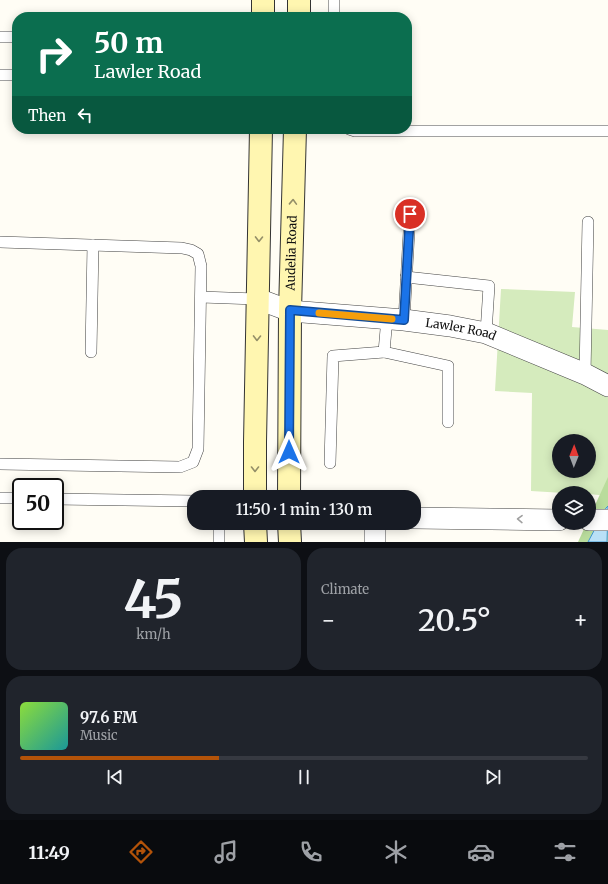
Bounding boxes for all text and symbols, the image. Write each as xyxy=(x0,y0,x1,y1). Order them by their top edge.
text: 50 m xyxy=(94,25,163,61)
icon: right xyxy=(28,28,80,80)
text: Lawler Road xyxy=(94,60,201,83)
icon: left xyxy=(74,104,96,126)
text: Then xyxy=(28,106,66,125)
pin xyxy=(393,197,427,231)
one-way arrow xyxy=(289,199,297,205)
icon: arrive xyxy=(399,203,421,225)
street label: Audelia Road xyxy=(283,215,300,292)
one-way arrow xyxy=(255,236,263,242)
street label: Lawler Road xyxy=(425,315,498,343)
one-way arrow xyxy=(253,335,261,341)
position arrow xyxy=(268,431,310,473)
north arrow xyxy=(552,434,596,478)
map controls xyxy=(552,434,596,530)
one-way arrow xyxy=(251,466,259,472)
speed limit sign: 50 xyxy=(12,478,64,530)
button: layers xyxy=(552,486,596,530)
text: 11:50 · 1 min · 130 m xyxy=(236,500,372,519)
one-way arrow xyxy=(517,515,523,523)
text: 45 xyxy=(124,567,183,632)
text: Climate xyxy=(321,581,369,598)
text: 20.5° xyxy=(418,601,491,639)
text: − xyxy=(321,606,336,634)
text: + xyxy=(573,606,588,634)
text: km/h xyxy=(136,626,171,643)
text: 97.6 FM xyxy=(80,708,137,727)
text: Music xyxy=(80,727,118,744)
icon: previous xyxy=(104,766,126,788)
icon: pause xyxy=(293,766,315,788)
icon: next xyxy=(482,766,504,788)
icon: directions xyxy=(127,838,155,866)
icon: music xyxy=(212,838,240,866)
icon: phone xyxy=(297,838,325,866)
icon: climate xyxy=(382,838,410,866)
icon: car xyxy=(467,838,495,866)
icon: filters xyxy=(551,838,579,866)
text: 11:49 xyxy=(28,841,70,864)

